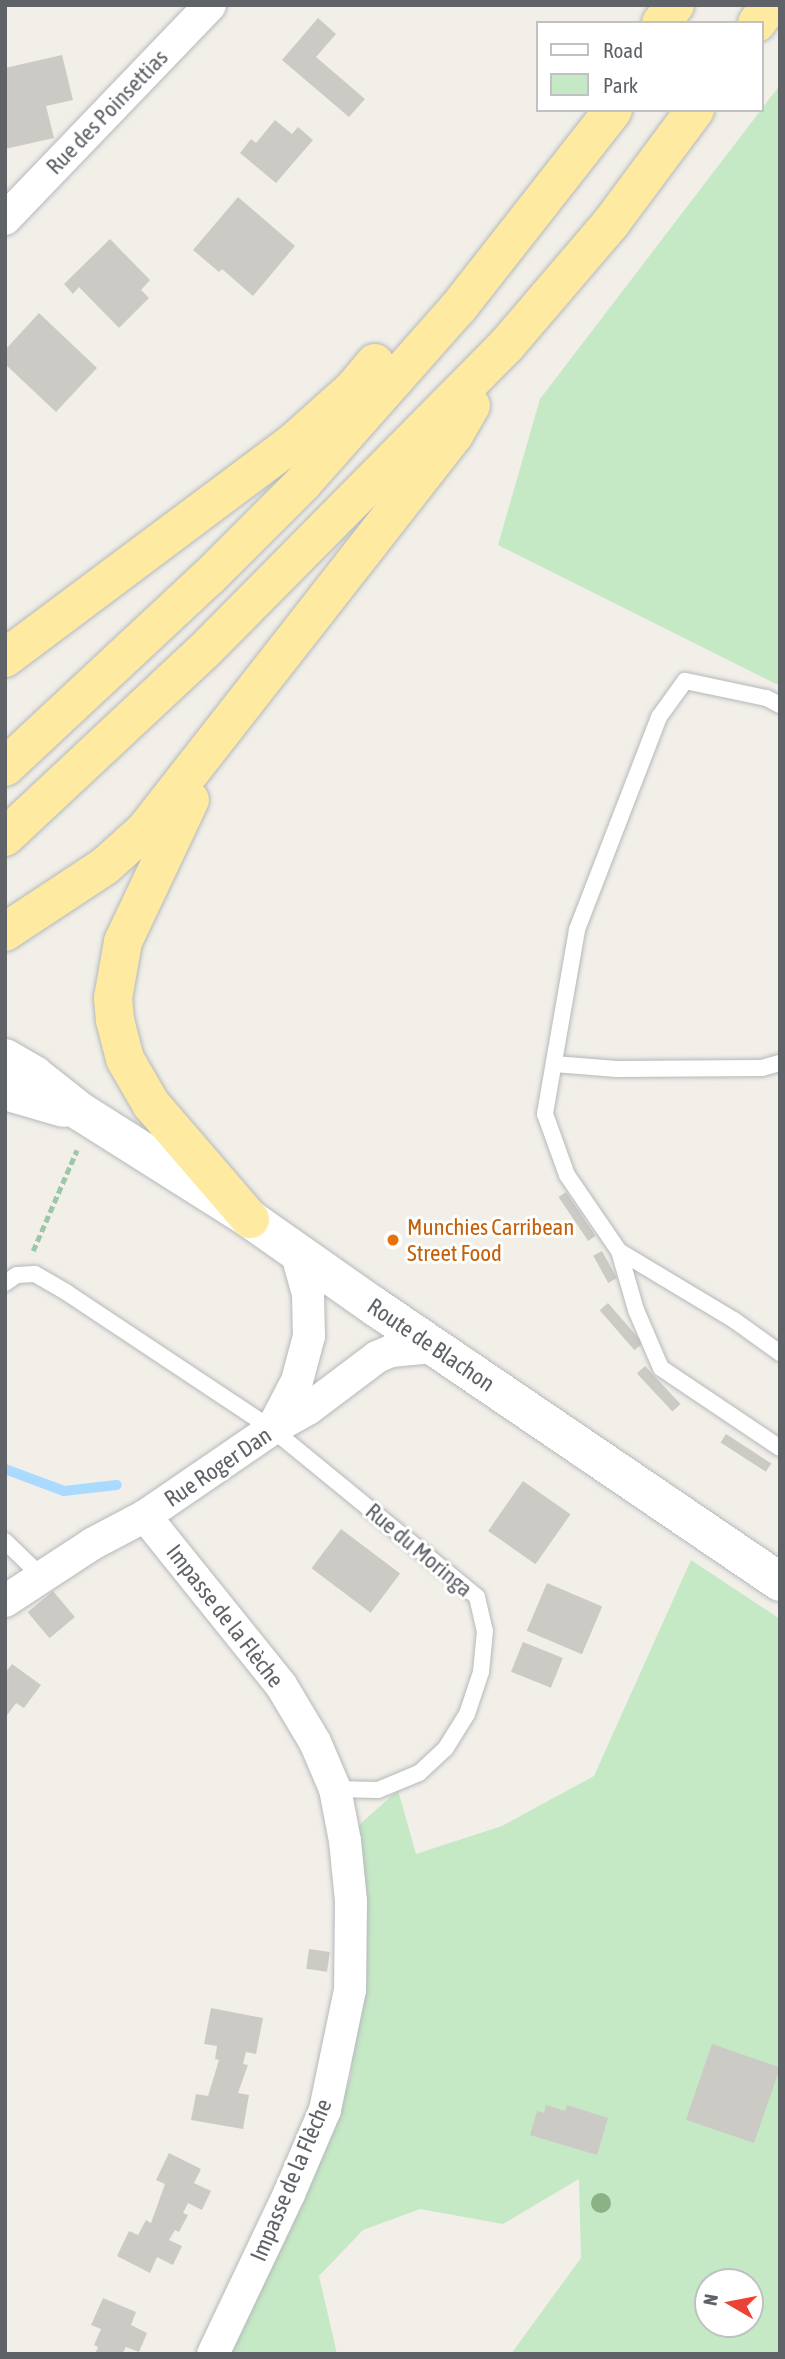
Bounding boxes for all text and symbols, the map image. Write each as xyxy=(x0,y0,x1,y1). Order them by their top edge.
legend xyxy=(536,21,764,112)
text: Road xyxy=(603,38,643,62)
street label: Rue des Poinsettias xyxy=(40,44,174,180)
text: Park xyxy=(603,73,638,97)
place label: Munchies Carribean Street Food xyxy=(407,1213,574,1267)
marker: Munchies Carribean Street Food xyxy=(385,1232,401,1248)
street label: Route de Blachon xyxy=(362,1292,500,1398)
street label: Rue Roger Dan xyxy=(159,1421,277,1513)
street label: Rue du Moringa xyxy=(360,1497,478,1603)
street label: Impasse de la Flèche xyxy=(161,1539,289,1693)
street label: Impasse de la Flèche xyxy=(244,2095,338,2265)
north arrow xyxy=(694,2268,764,2338)
text: N xyxy=(698,2292,722,2307)

